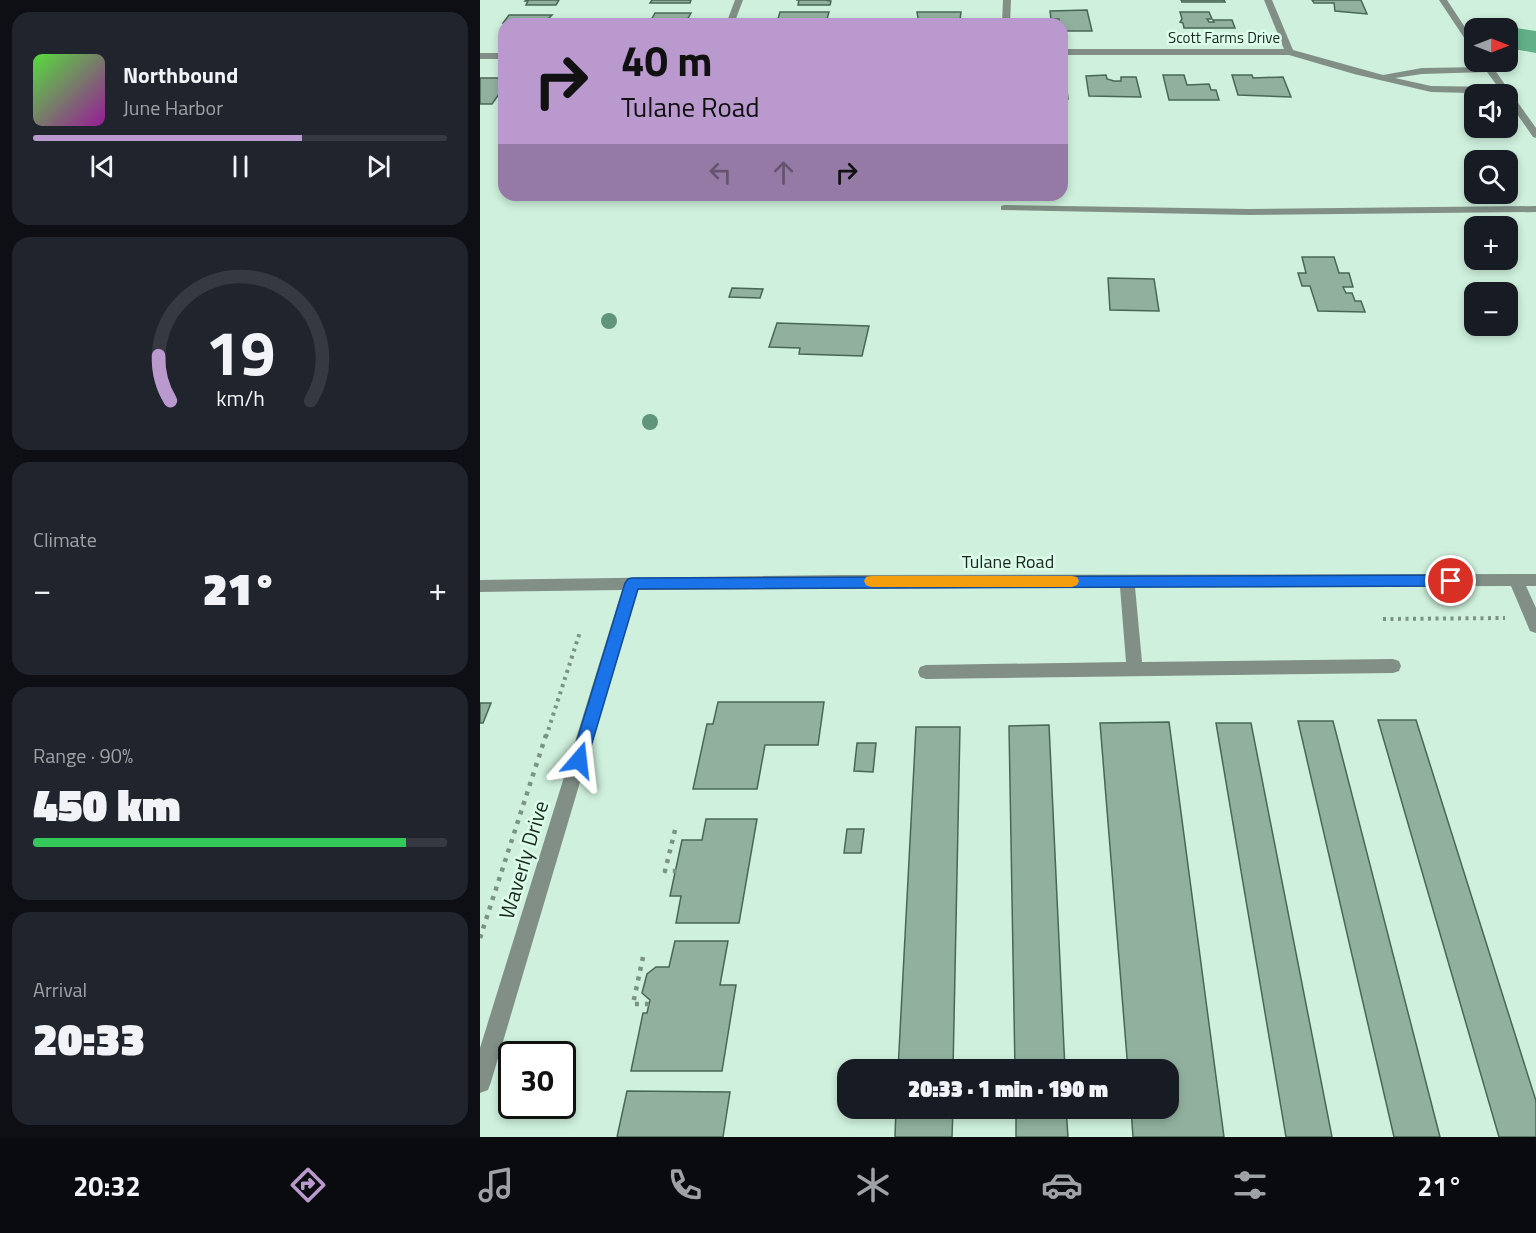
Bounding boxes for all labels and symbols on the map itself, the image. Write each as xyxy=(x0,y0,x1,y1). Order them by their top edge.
north arrow xyxy=(1464,18,1518,72)
street label: Scott Farms Drive xyxy=(1168,26,1280,49)
street label: Tulane Road xyxy=(962,548,1054,575)
pin xyxy=(1425,555,1476,606)
position arrow xyxy=(547,728,611,792)
street label: Waverly Drive xyxy=(490,797,556,923)
speed limit sign: 30 xyxy=(498,1041,576,1119)

